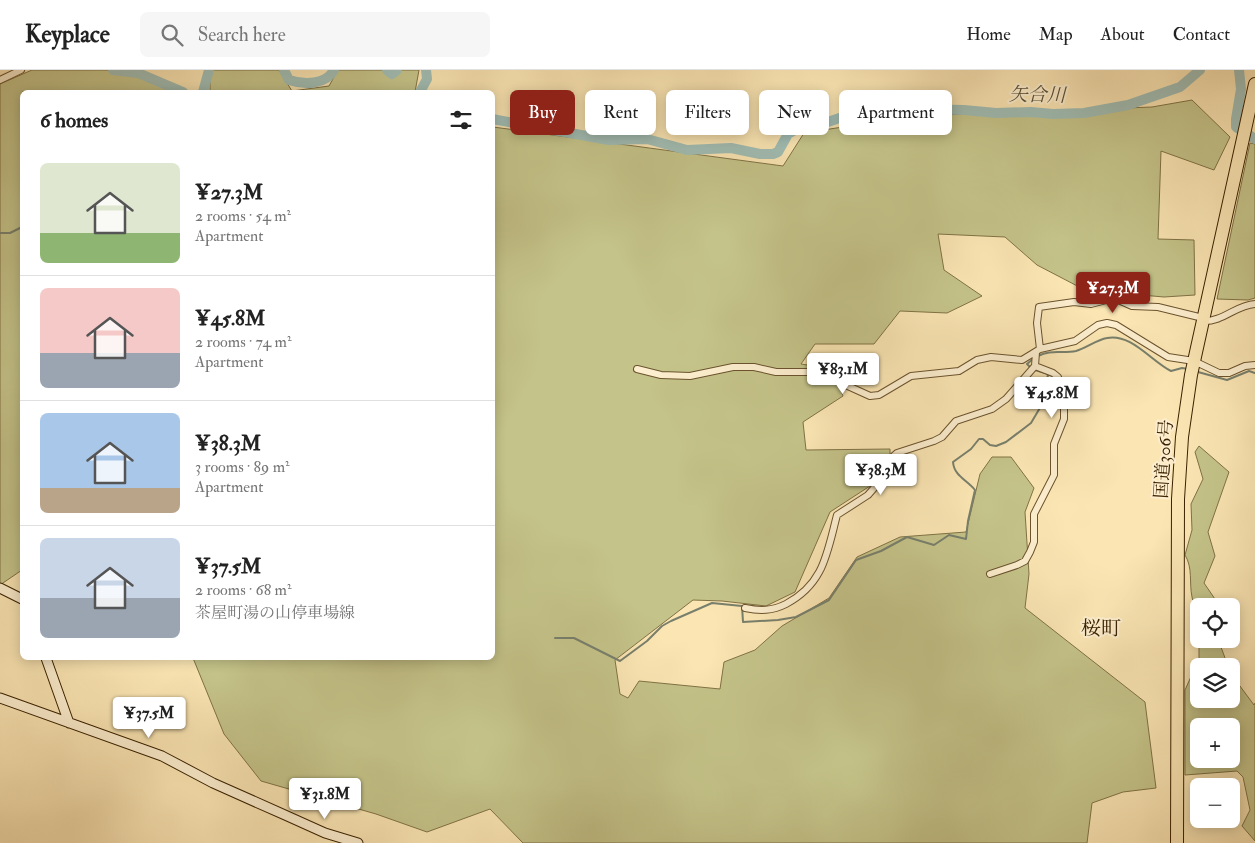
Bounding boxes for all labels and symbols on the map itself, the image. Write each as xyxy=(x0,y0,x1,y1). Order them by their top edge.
water label: 矢合川 xyxy=(1008,83,1068,108)
pin: ¥27.3M xyxy=(1072,272,1154,314)
pin: ¥83.1M xyxy=(802,352,884,395)
pin: ¥45.8M xyxy=(1011,376,1093,419)
street label: 国道306号 xyxy=(1150,419,1178,499)
pin: ¥38.3M xyxy=(840,454,922,496)
district label: 桜町 xyxy=(1081,616,1121,641)
pin: ¥37.5M xyxy=(108,696,190,739)
pin: ¥31.8M xyxy=(284,778,366,820)

